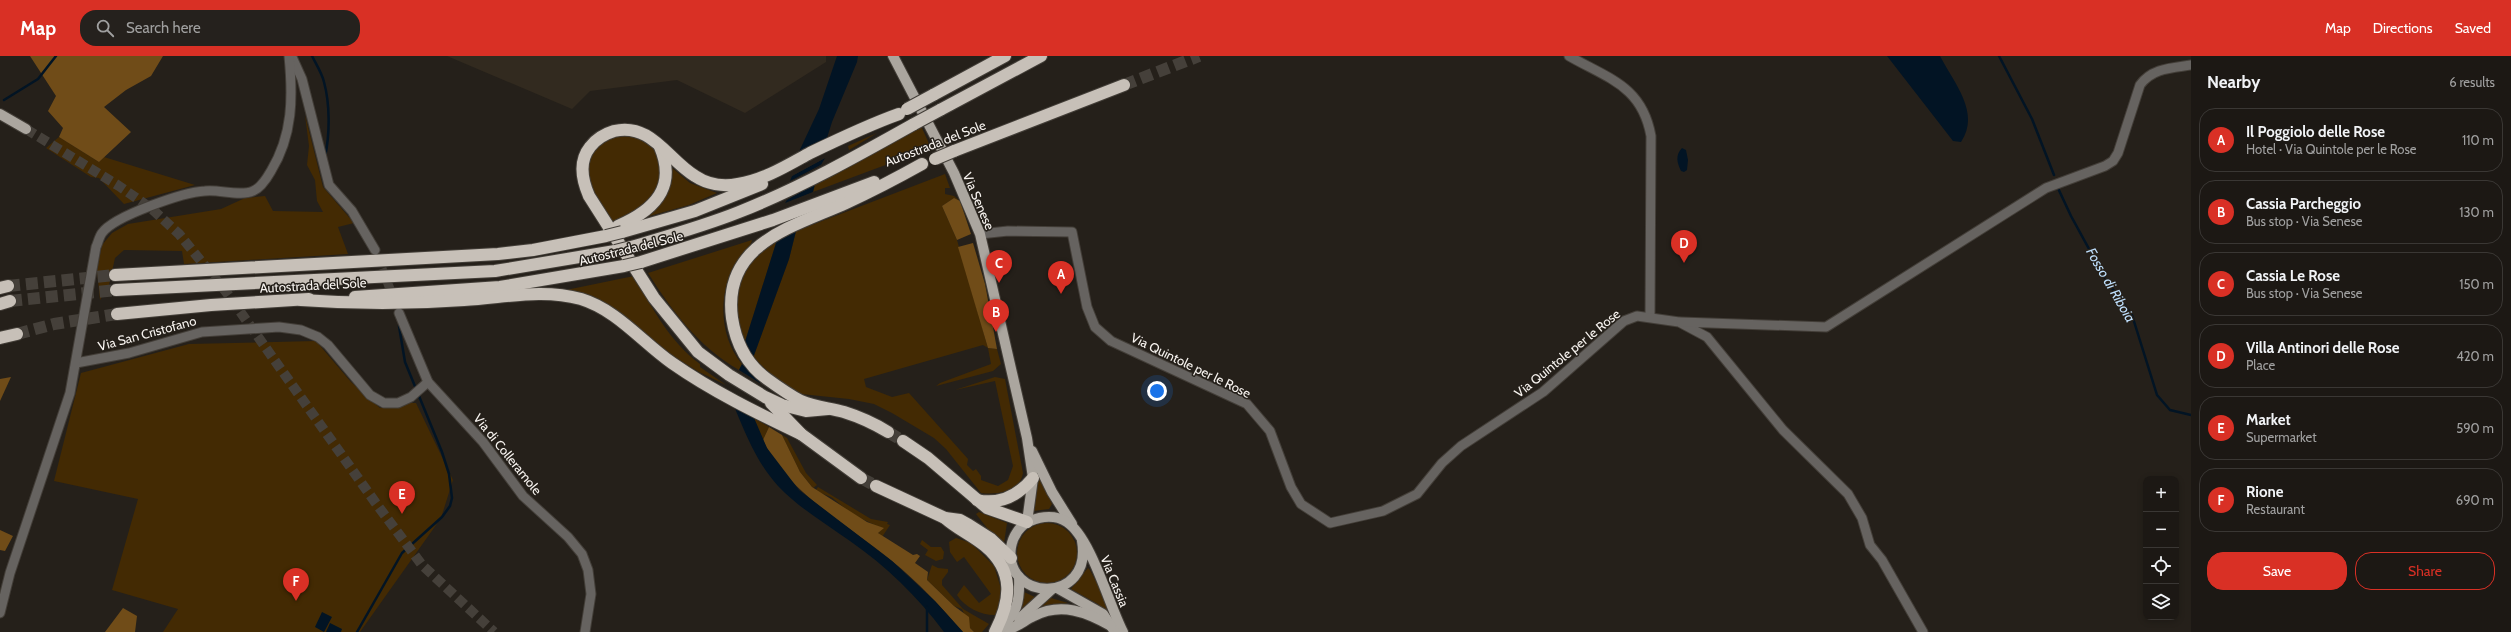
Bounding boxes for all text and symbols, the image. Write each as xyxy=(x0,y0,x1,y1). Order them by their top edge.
search box xyxy=(80,10,360,46)
text: Map xyxy=(20,17,56,40)
icon: search xyxy=(94,17,116,39)
text: Search here xyxy=(126,19,201,37)
text: Map xyxy=(2325,19,2351,37)
text: Directions xyxy=(2373,19,2433,37)
text: Saved xyxy=(2455,19,2491,37)
text: Nearby xyxy=(2207,72,2260,92)
text: 6 results xyxy=(2449,74,2495,90)
street label: Autostrada del Sole xyxy=(882,116,988,170)
text: Il Poggiolo delle Rose xyxy=(2246,123,2385,141)
text: A xyxy=(2217,132,2225,148)
text: 110 m xyxy=(2462,132,2494,148)
text: Hotel · Via Quintole per le Rose xyxy=(2246,141,2417,157)
street label: Via Senese xyxy=(960,170,998,232)
text: Cassia Parcheggio xyxy=(2246,195,2361,213)
text: B xyxy=(2217,204,2225,220)
text: 130 m xyxy=(2459,204,2494,220)
text: Bus stop · Via Senese xyxy=(2246,213,2363,229)
street label: Autostrada del Sole xyxy=(577,227,685,269)
pin: D xyxy=(1671,230,1697,263)
water label: Fosso di Riboia xyxy=(2082,244,2140,326)
pin: C xyxy=(986,250,1012,283)
pin: A xyxy=(1048,261,1074,294)
text: Cassia Le Rose xyxy=(2246,267,2340,285)
street label: Autostrada del Sole xyxy=(259,274,367,296)
text: C xyxy=(2217,276,2225,292)
text: 150 m xyxy=(2459,276,2494,292)
text: Bus stop · Via Senese xyxy=(2246,285,2363,301)
pin: B xyxy=(983,299,1009,332)
street label: Via Quintole per le Rose xyxy=(1511,305,1623,401)
street label: Via San Cristofano xyxy=(96,312,198,354)
street label: Via Quintole per le Rose xyxy=(1128,329,1254,401)
text: Villa Antinori delle Rose xyxy=(2246,339,2400,357)
text: D xyxy=(2216,348,2226,364)
text: 420 m xyxy=(2456,348,2494,364)
text: Place xyxy=(2246,357,2275,373)
your location xyxy=(1147,381,1167,401)
street label: Via di Colleramole xyxy=(470,410,546,498)
text: Market xyxy=(2246,411,2291,429)
text: E xyxy=(2217,420,2225,436)
text: 590 m xyxy=(2456,420,2494,436)
text: Supermarket xyxy=(2246,429,2317,445)
map controls xyxy=(2143,476,2179,620)
button: + xyxy=(2143,476,2179,512)
pin: E xyxy=(389,481,415,514)
text: Rione xyxy=(2246,483,2283,501)
text: F xyxy=(2218,492,2224,508)
text: 690 m xyxy=(2456,492,2494,508)
text: Restaurant xyxy=(2246,501,2305,517)
button: − xyxy=(2143,512,2179,548)
button: locate xyxy=(2143,548,2179,584)
button: Save xyxy=(2207,552,2347,590)
button: Share xyxy=(2355,552,2495,590)
street label: Via Cassia xyxy=(1097,553,1133,610)
pin: F xyxy=(283,568,309,601)
button: layers xyxy=(2143,584,2179,620)

